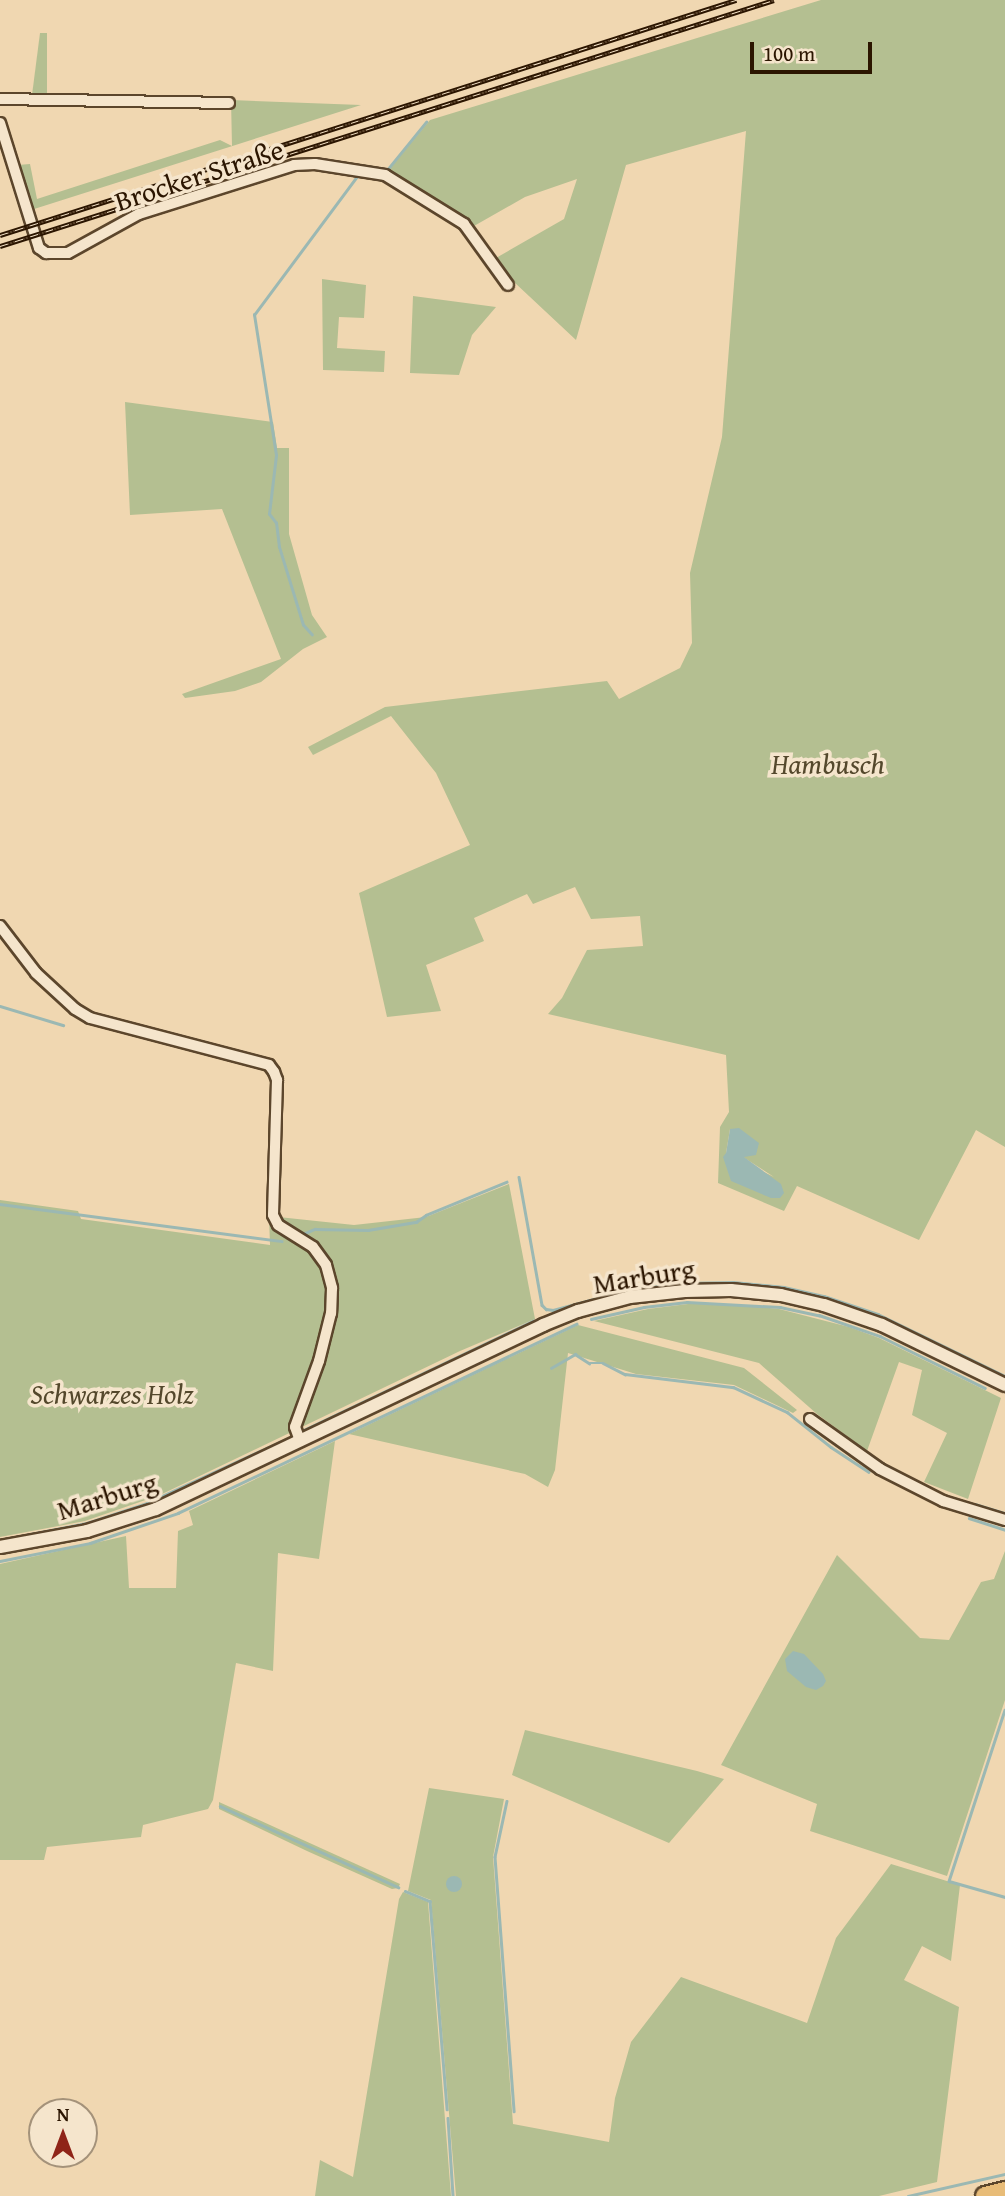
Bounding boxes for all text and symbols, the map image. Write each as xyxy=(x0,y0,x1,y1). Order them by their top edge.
scale bar xyxy=(753,28,876,72)
text: 100 m xyxy=(763,38,815,69)
street label: Brocker Straße xyxy=(110,132,288,218)
park label: Hambusch xyxy=(771,747,885,781)
street label: Marburg xyxy=(591,1251,697,1301)
park label: Schwarzes Holz xyxy=(30,1377,194,1411)
street label: Marburg xyxy=(53,1465,161,1527)
north arrow xyxy=(28,2098,98,2168)
text: N xyxy=(57,2100,69,2128)

